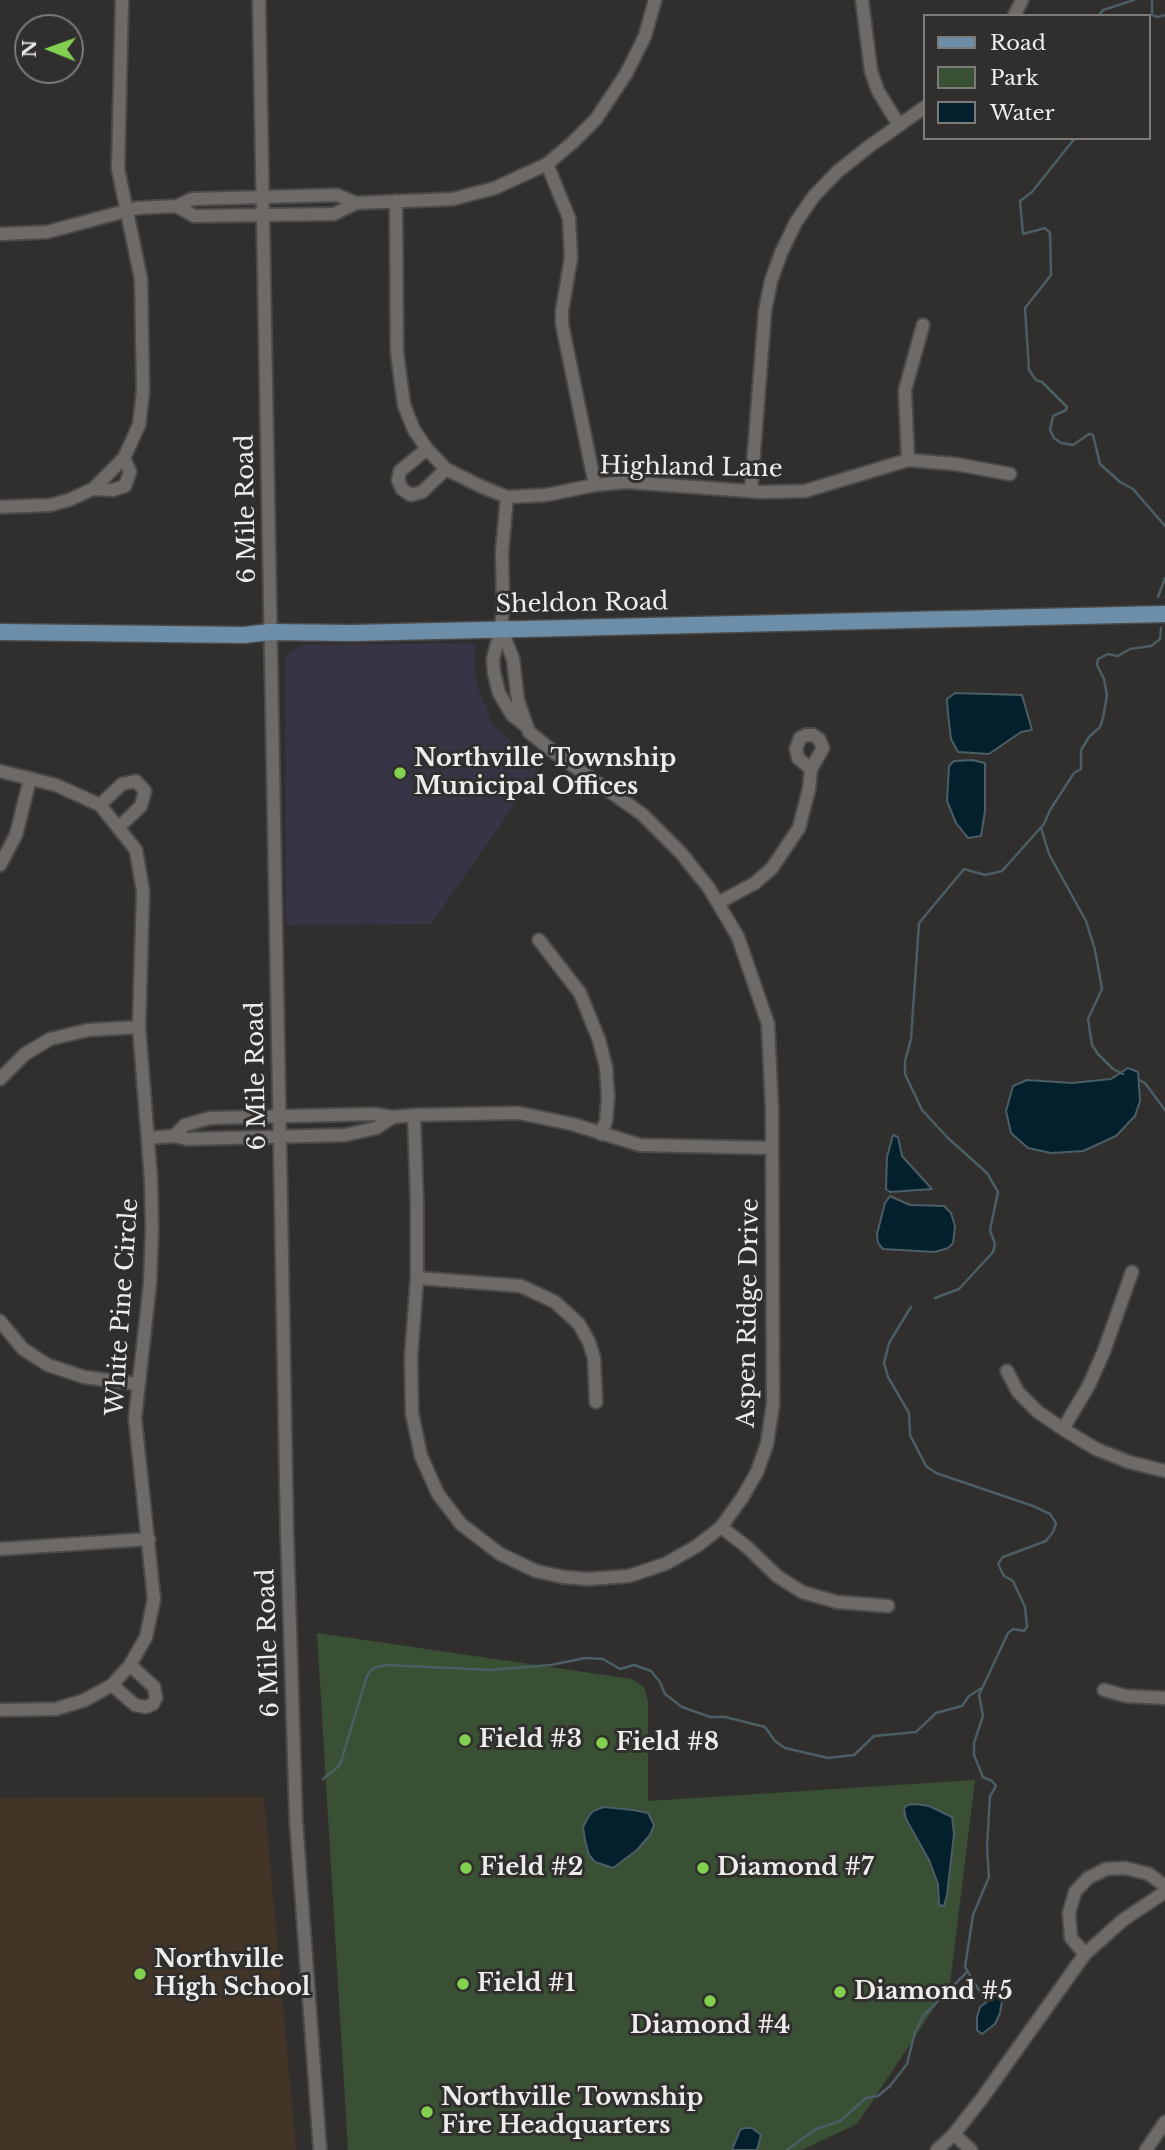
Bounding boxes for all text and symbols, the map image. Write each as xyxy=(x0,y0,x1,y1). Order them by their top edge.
north arrow xyxy=(14,14,84,84)
legend xyxy=(923,14,1151,140)
text: Road xyxy=(990,30,1046,56)
text: N xyxy=(18,40,41,58)
text: Park xyxy=(990,65,1039,91)
text: Water xyxy=(990,100,1054,126)
street label: 6 Mile Road xyxy=(231,434,263,584)
street label: Highland Lane xyxy=(599,452,783,484)
street label: Sheldon Road xyxy=(495,588,669,620)
place label: Northville Township Municipal Offices xyxy=(414,745,676,801)
marker: Northville Township Municipal Offices xyxy=(392,765,408,781)
street label: 6 Mile Road xyxy=(241,1001,273,1151)
street label: White Pine Circle xyxy=(101,1197,145,1417)
street label: Aspen Ridge Drive xyxy=(733,1198,765,1428)
street label: 6 Mile Road xyxy=(252,1568,286,1718)
place label: Field #3 xyxy=(479,1726,582,1754)
place label: Field #8 xyxy=(616,1729,719,1757)
marker: Field #3 xyxy=(457,1732,473,1748)
marker: Field #8 xyxy=(594,1735,610,1751)
place label: Field #2 xyxy=(480,1854,583,1882)
place label: Diamond #7 xyxy=(717,1854,874,1882)
marker: Field #2 xyxy=(458,1860,474,1876)
marker: Diamond #7 xyxy=(695,1860,711,1876)
place label: Northville High School xyxy=(154,1946,310,2002)
marker: Northville High School xyxy=(132,1966,148,1982)
place label: Field #1 xyxy=(477,1970,575,1998)
marker: Field #1 xyxy=(455,1976,471,1992)
place label: Diamond #5 xyxy=(854,1978,1012,2006)
marker: Diamond #5 xyxy=(832,1984,848,2000)
marker: Diamond #4 xyxy=(702,1993,718,2009)
place label: Diamond #4 xyxy=(630,2012,790,2040)
place label: Northville Township Fire Headquarters xyxy=(441,2084,703,2140)
marker: Northville Township Fire Headquarters xyxy=(419,2104,435,2120)

